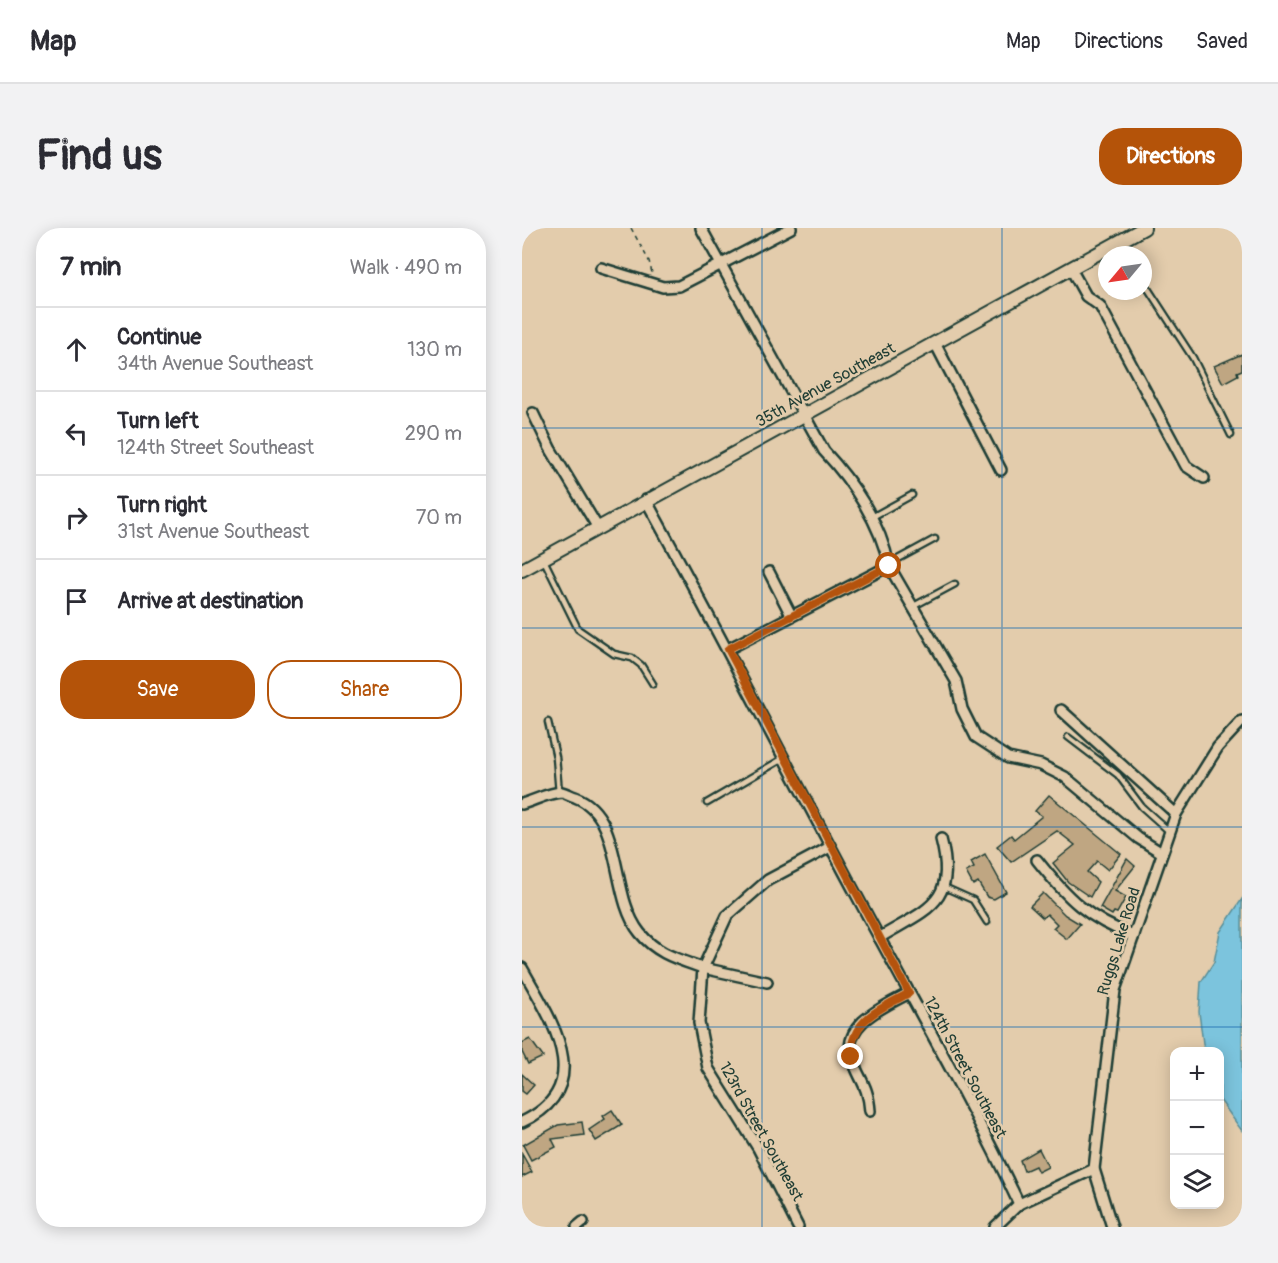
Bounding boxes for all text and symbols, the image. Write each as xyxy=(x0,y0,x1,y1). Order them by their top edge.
text: Map xyxy=(30,24,76,59)
text: Map xyxy=(1006,28,1041,55)
text: Directions xyxy=(1074,28,1163,55)
text: Saved xyxy=(1196,28,1248,55)
button: Directions xyxy=(1099,128,1242,185)
text: Find us xyxy=(36,130,162,182)
north arrow xyxy=(1098,246,1152,300)
text: 7 min xyxy=(60,251,122,283)
text: Walk · 490 m xyxy=(350,255,462,280)
text: Continue xyxy=(117,323,201,351)
icon: ahead xyxy=(60,333,93,366)
text: 130 m xyxy=(407,337,462,362)
street label: 35th Avenue Southeast xyxy=(752,338,899,432)
text: 34th Avenue Southeast xyxy=(117,351,313,376)
text: Turn left xyxy=(117,407,199,435)
icon: left xyxy=(60,417,93,450)
text: 290 m xyxy=(405,421,462,446)
text: 124th Street Southeast xyxy=(117,435,314,460)
text: Turn right xyxy=(117,491,207,519)
icon: right xyxy=(60,501,93,534)
text: 70 m xyxy=(416,505,462,530)
text: 31st Avenue Southeast xyxy=(117,519,309,544)
route start xyxy=(875,552,901,578)
icon: arrive xyxy=(60,585,93,618)
text: Arrive at destination xyxy=(117,587,303,615)
button: Save xyxy=(60,660,255,719)
button: Share xyxy=(267,660,462,719)
street label: Ruggs Lake Road xyxy=(1093,885,1145,998)
street label: 124th Street Southeast xyxy=(919,993,1011,1142)
route end xyxy=(837,1043,863,1069)
map controls xyxy=(1170,1047,1224,1209)
button: + xyxy=(1170,1047,1224,1101)
street label: 123rd Street Southeast xyxy=(715,1058,808,1205)
button: − xyxy=(1170,1101,1224,1155)
button: layers xyxy=(1170,1155,1224,1209)

